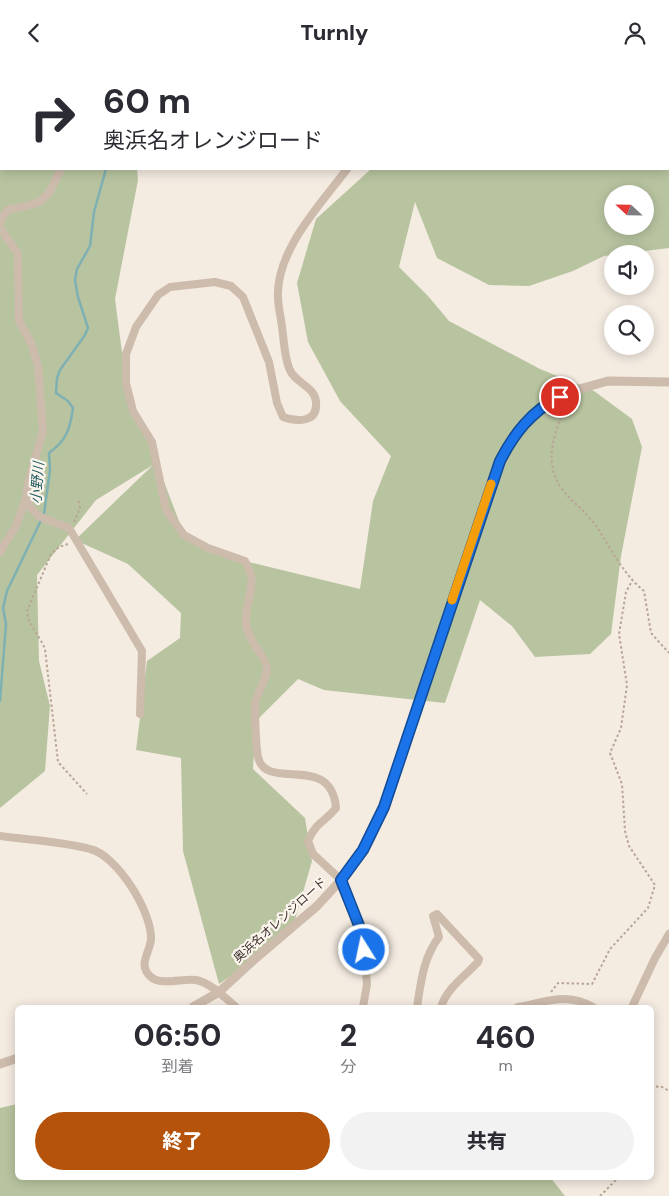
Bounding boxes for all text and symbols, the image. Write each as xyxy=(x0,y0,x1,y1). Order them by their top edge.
text: Turnly xyxy=(301,18,368,47)
icon: back xyxy=(20,19,48,47)
icon: person xyxy=(621,19,649,47)
text: 60 m xyxy=(103,78,191,124)
icon: right xyxy=(20,85,85,150)
text: 奥浜名オレンジロード xyxy=(103,126,323,155)
north arrow xyxy=(604,185,654,235)
map controls xyxy=(604,185,654,355)
button: sound xyxy=(604,245,654,295)
button: search xyxy=(604,305,654,355)
pin xyxy=(539,376,581,418)
icon: arrive xyxy=(546,383,574,411)
water label: 小野川 xyxy=(27,459,48,505)
street label: 奥浜名オレンジロード xyxy=(230,874,330,966)
position arrow xyxy=(337,923,389,975)
text: 06:50 xyxy=(133,1016,221,1055)
text: 2 xyxy=(340,1016,357,1055)
text: 460 xyxy=(476,1018,536,1057)
text: m xyxy=(498,1055,513,1076)
text: 到着 xyxy=(161,1056,193,1077)
text: 分 xyxy=(340,1056,356,1077)
button: 終了 xyxy=(35,1112,330,1170)
button: 共有 xyxy=(340,1112,634,1170)

